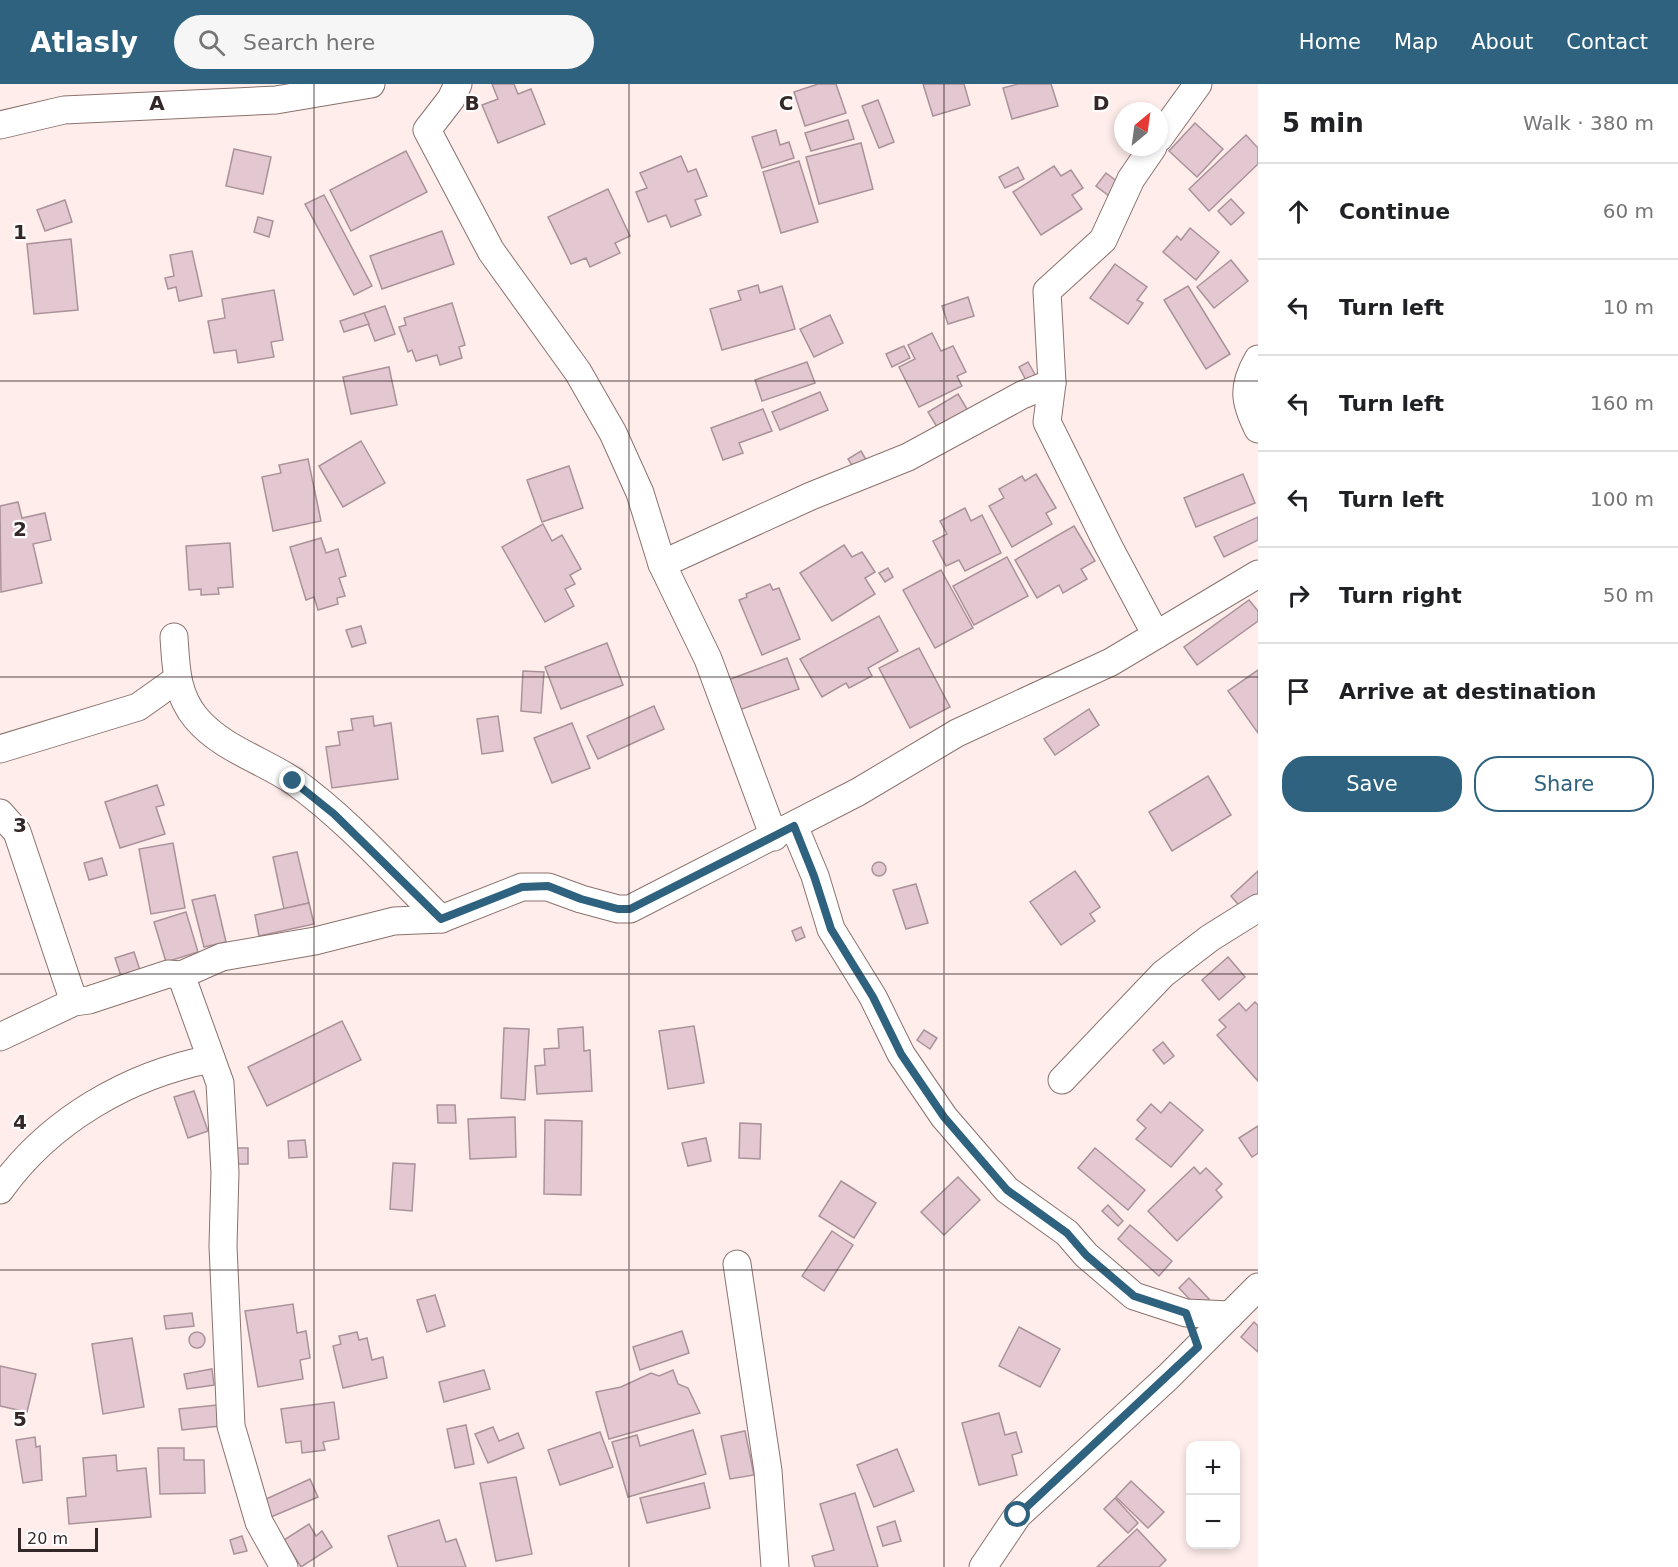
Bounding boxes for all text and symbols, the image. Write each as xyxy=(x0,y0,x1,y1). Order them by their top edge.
search box xyxy=(174,15,594,69)
text: Atlasly xyxy=(30,26,138,59)
icon: search xyxy=(195,26,228,59)
text: Search here xyxy=(243,30,375,55)
text: Home xyxy=(1299,30,1361,54)
text: Map xyxy=(1394,30,1438,54)
text: About xyxy=(1471,30,1533,54)
text: Contact xyxy=(1566,30,1648,54)
text: A xyxy=(149,91,165,115)
text: B xyxy=(464,91,480,115)
text: C xyxy=(779,91,793,115)
text: D xyxy=(1093,91,1109,115)
north arrow xyxy=(1114,102,1168,156)
text: 5 min xyxy=(1282,108,1364,138)
text: Walk · 380 m xyxy=(1523,111,1654,135)
icon: ahead xyxy=(1282,195,1315,228)
text: Continue xyxy=(1339,199,1450,224)
text: 60 m xyxy=(1603,199,1654,223)
text: 1 xyxy=(13,220,27,244)
icon: left xyxy=(1282,291,1315,324)
text: Turn left xyxy=(1339,295,1444,320)
text: 10 m xyxy=(1603,295,1654,319)
icon: left xyxy=(1282,387,1315,420)
text: Turn left xyxy=(1339,391,1444,416)
text: 160 m xyxy=(1590,391,1654,415)
icon: left xyxy=(1282,483,1315,516)
text: Turn left xyxy=(1339,487,1444,512)
text: 100 m xyxy=(1590,487,1654,511)
text: 2 xyxy=(13,517,27,541)
icon: right xyxy=(1282,579,1315,612)
text: Turn right xyxy=(1339,583,1462,608)
text: 50 m xyxy=(1603,583,1654,607)
icon: arrive xyxy=(1282,675,1315,708)
text: Arrive at destination xyxy=(1339,679,1596,704)
button: Save xyxy=(1282,756,1462,812)
button: Share xyxy=(1474,756,1654,812)
route end xyxy=(279,767,305,793)
text: 3 xyxy=(13,813,27,837)
text: 4 xyxy=(13,1110,27,1134)
text: 5 xyxy=(13,1407,27,1431)
map controls xyxy=(1186,1441,1240,1549)
button: + xyxy=(1186,1441,1240,1495)
button: − xyxy=(1186,1495,1240,1549)
route start xyxy=(1004,1501,1030,1527)
scale bar xyxy=(18,1525,98,1552)
text: 20 m xyxy=(27,1529,68,1548)

